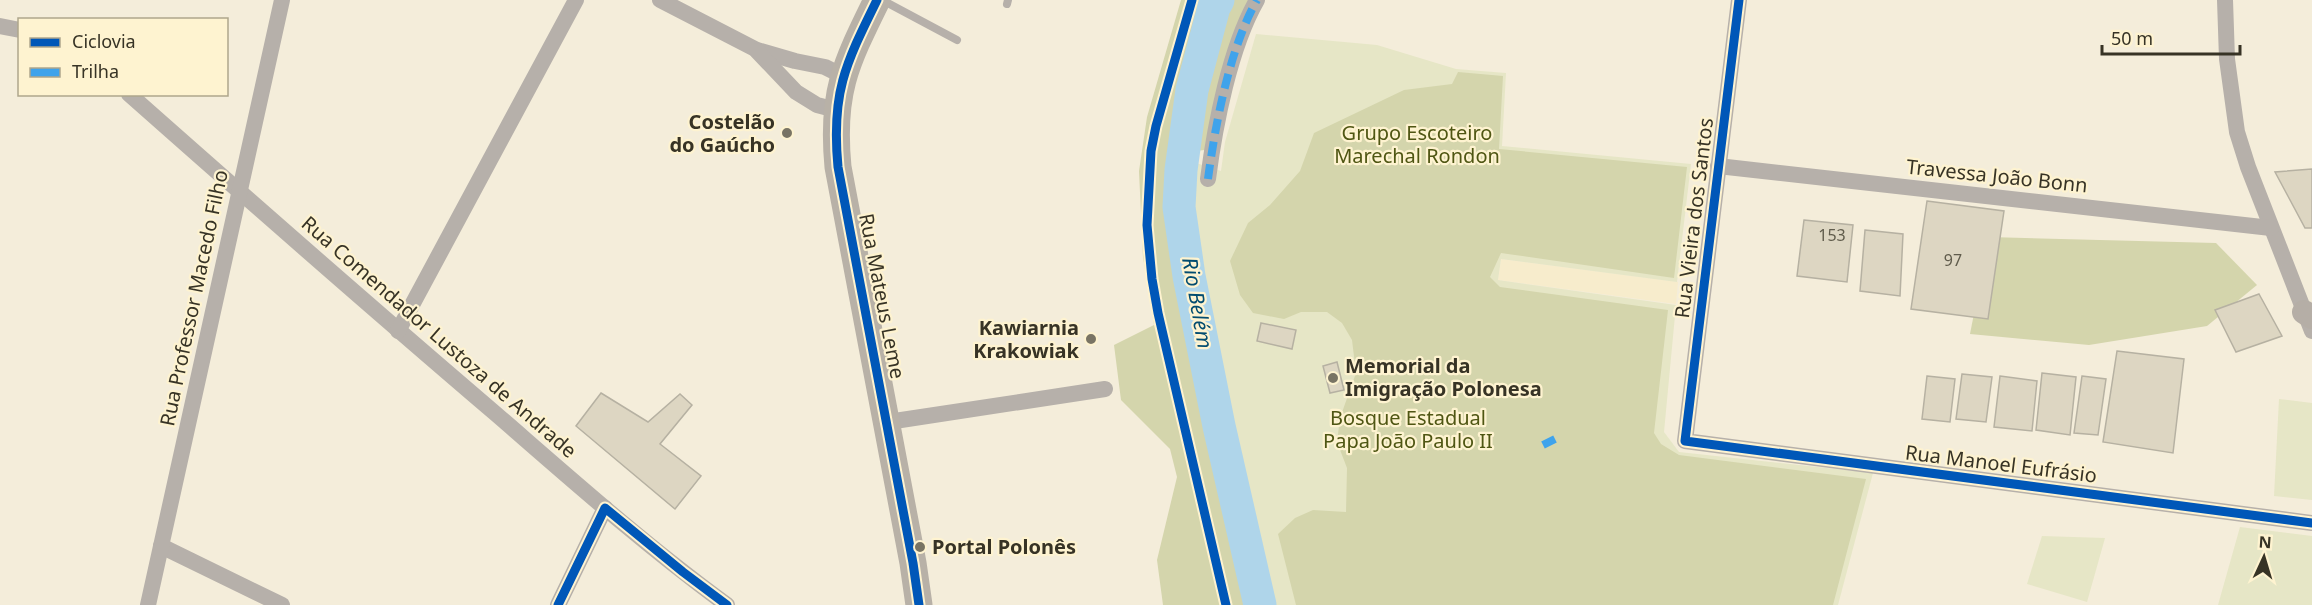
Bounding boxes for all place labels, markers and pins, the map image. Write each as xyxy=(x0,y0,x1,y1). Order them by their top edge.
place label: Costelão do Gaúcho xyxy=(669,108,775,158)
marker: Costelão do Gaúcho xyxy=(780,126,794,140)
place label: Kawiarnia Krakowiak xyxy=(973,314,1080,364)
marker: Kawiarnia Krakowiak xyxy=(1084,332,1098,346)
place label: Memorial da Imigração Polonesa xyxy=(1345,352,1542,402)
marker: Memorial da Imigração Polonesa xyxy=(1326,371,1340,385)
place label: Portal Polonês xyxy=(932,533,1076,560)
marker: Portal Polonês xyxy=(913,540,927,554)

